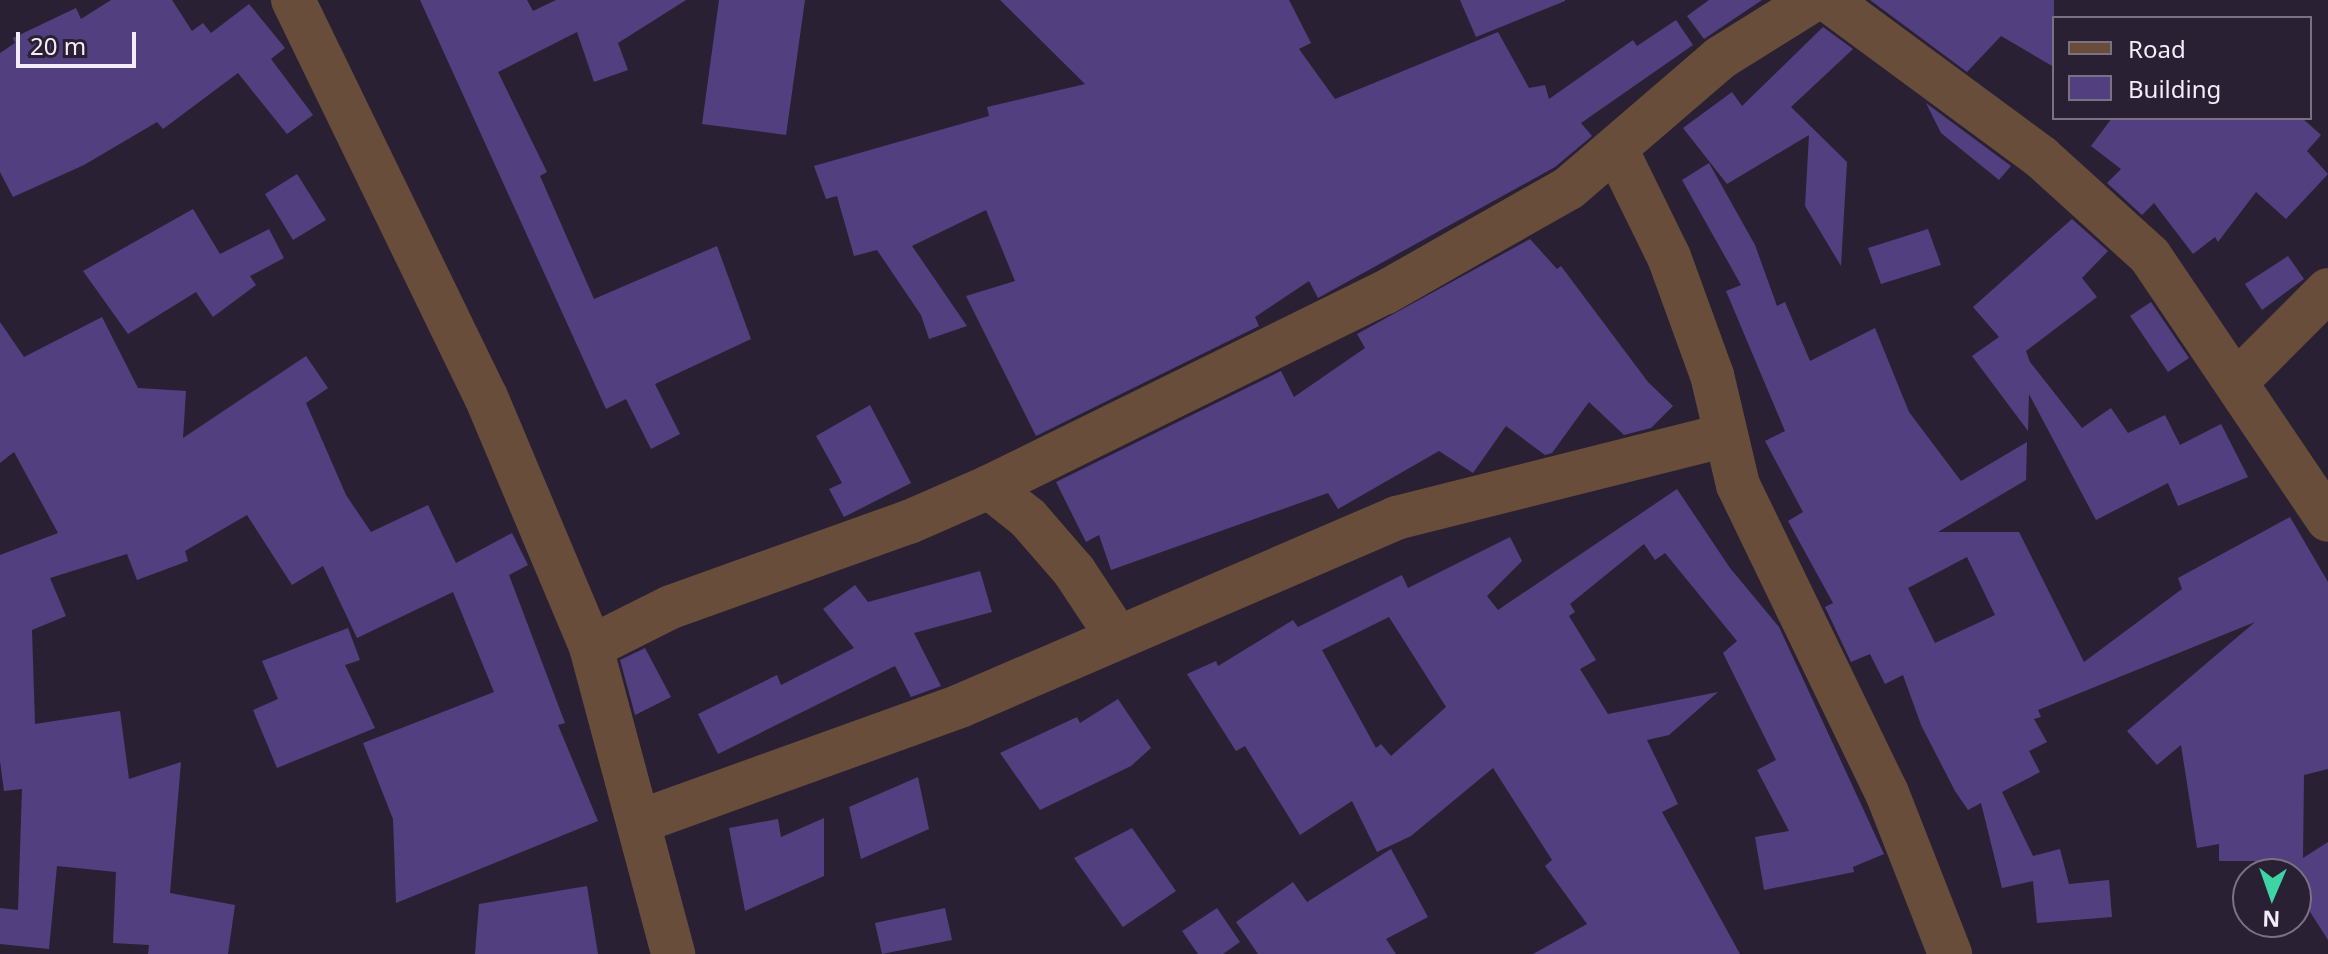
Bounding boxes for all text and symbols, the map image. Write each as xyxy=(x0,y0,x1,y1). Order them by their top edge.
scale bar xyxy=(20,16,140,66)
legend xyxy=(2052,16,2312,120)
text: 20 m xyxy=(30,29,86,62)
text: Road xyxy=(2128,32,2186,65)
text: Building xyxy=(2128,72,2221,105)
north arrow xyxy=(2232,858,2312,938)
text: N xyxy=(2262,905,2281,935)

